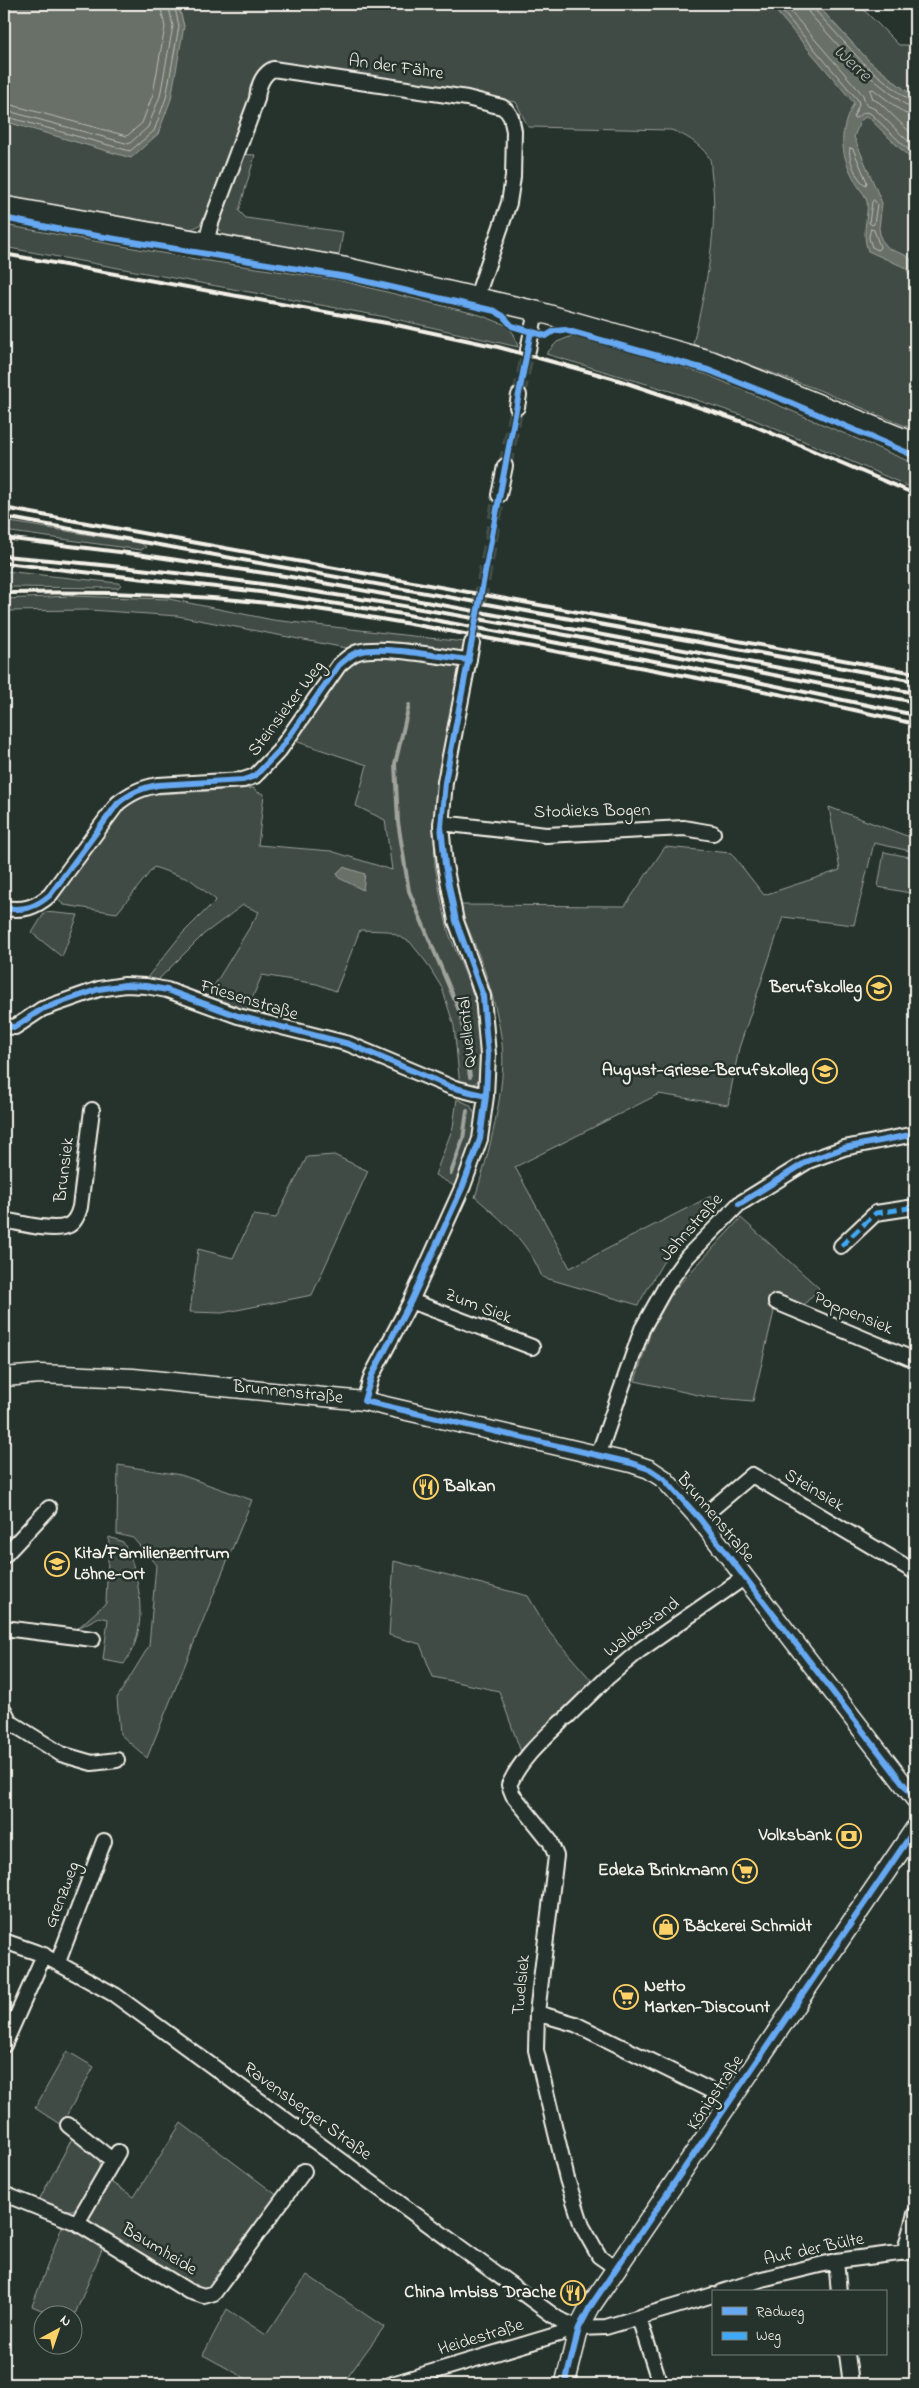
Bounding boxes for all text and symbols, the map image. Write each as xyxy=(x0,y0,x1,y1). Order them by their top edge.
water label: Werre xyxy=(827,39,878,90)
street label: An der Fähre xyxy=(347,48,446,88)
street label: Steinsieker Weg xyxy=(242,655,333,763)
street label: Stodieks Bogen xyxy=(534,798,651,827)
street label: Friesenstraße xyxy=(196,973,302,1028)
place label: Berufskolleg xyxy=(769,975,862,1002)
school or university icon: Berufskolleg xyxy=(866,975,892,1001)
street label: Quellental xyxy=(452,995,484,1069)
place label: August-Griese-Berufskolleg xyxy=(602,1058,808,1085)
school or university icon: August-Griese-Berufskolleg xyxy=(812,1058,838,1084)
street label: Brunsiek xyxy=(48,1136,82,1205)
street label: Jahnstraße xyxy=(654,1187,730,1268)
street label: Zum Siek xyxy=(441,1282,515,1332)
street label: Poppensiek xyxy=(809,1286,897,1342)
street label: Brunnenstraße xyxy=(231,1374,345,1412)
street label: Steinsiek xyxy=(779,1463,849,1519)
street label: Brunnenstraße xyxy=(669,1467,761,1569)
restaurant icon: Balkan xyxy=(413,1474,439,1500)
place label: Balkan xyxy=(443,1474,495,1500)
place label: Kita/Familienzentrum Löhne-Ort xyxy=(74,1541,229,1588)
school or university icon: Kita/Familienzentrum Löhne-Ort xyxy=(44,1551,70,1577)
street label: Waldesrand xyxy=(599,1592,685,1664)
place label: Volksbank xyxy=(758,1823,833,1849)
bank icon: Volksbank xyxy=(836,1823,862,1849)
street label: Grenzweg xyxy=(38,1858,88,1932)
place label: Edeka Brinkmann xyxy=(598,1858,728,1884)
supermarket icon: Edeka Brinkmann xyxy=(732,1858,758,1884)
shop icon: Bäckerei Schmidt xyxy=(653,1914,679,1940)
place label: Bäckerei Schmidt xyxy=(683,1914,813,1940)
street label: Twelsiek xyxy=(506,1953,538,2016)
place label: Netto Marken-Discount xyxy=(644,1974,771,2021)
supermarket icon: Netto Marken-Discount xyxy=(613,1984,639,2010)
street label: Königstraße xyxy=(681,2049,752,2137)
street label: Ravensberger Straße xyxy=(237,2057,377,2169)
street label: Baumheide xyxy=(115,2217,203,2283)
street label: Auf der Bülte xyxy=(761,2226,867,2273)
place label: China Imbiss Drache xyxy=(404,2280,557,2306)
restaurant icon: China Imbiss Drache xyxy=(560,2280,586,2306)
legend xyxy=(712,2290,886,2356)
text: Radweg xyxy=(756,2301,804,2324)
north arrow xyxy=(32,2306,82,2356)
text: N xyxy=(55,2310,76,2332)
street label: Heidestraße xyxy=(435,2312,528,2363)
text: Weg xyxy=(756,2325,781,2348)

